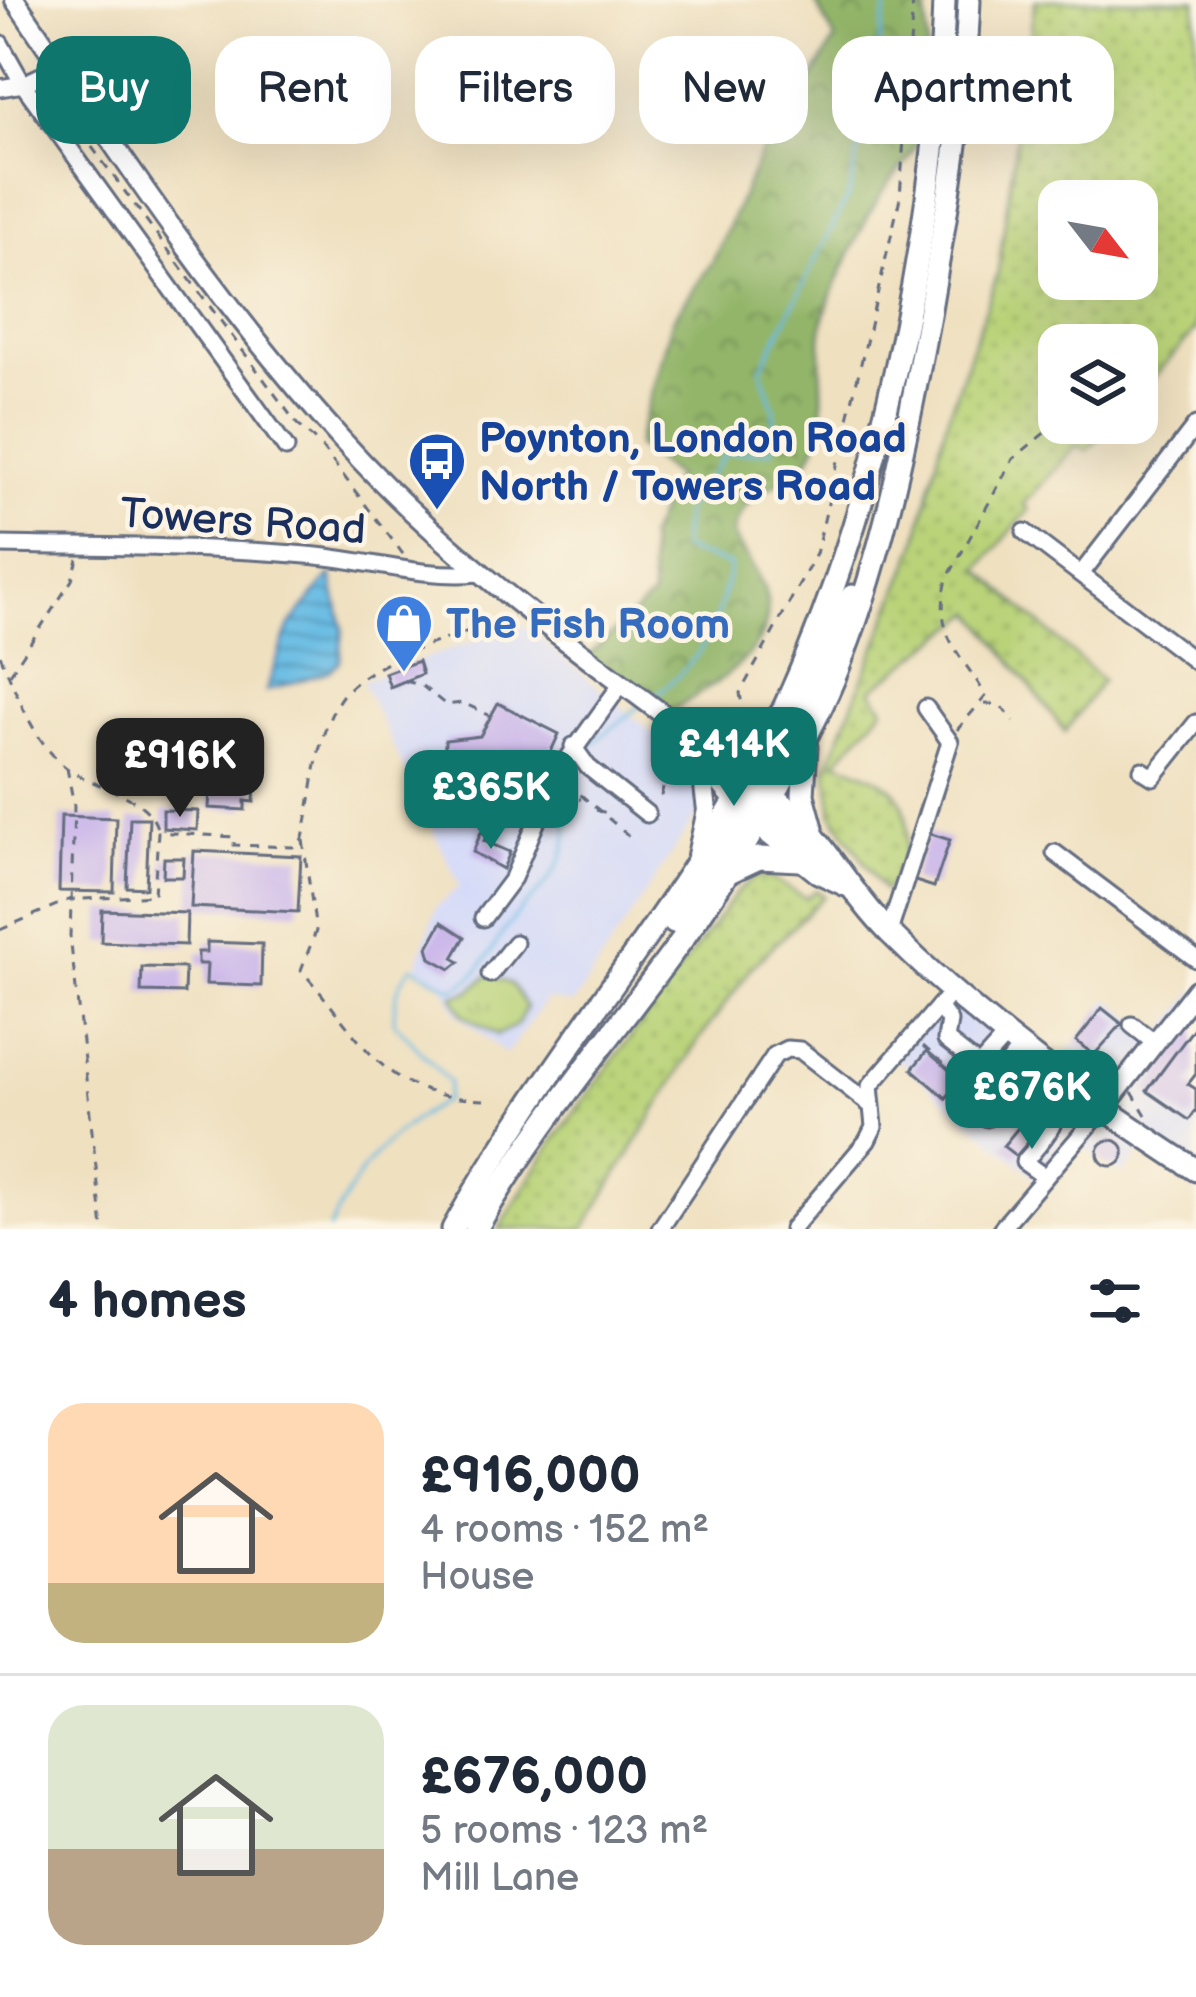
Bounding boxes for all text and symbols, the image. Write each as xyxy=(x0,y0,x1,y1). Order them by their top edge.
chip: Buy xyxy=(36,36,191,144)
chip: Rent xyxy=(215,36,391,144)
chip: Filters xyxy=(415,36,615,144)
chip: New xyxy=(639,36,808,144)
chip: Apartment xyxy=(832,36,1114,144)
north arrow xyxy=(1038,180,1158,300)
map controls xyxy=(1038,180,1158,444)
button: layers xyxy=(1038,324,1158,444)
place label: Poynton, London Road North / Towers Road xyxy=(479,414,907,513)
bus stop icon: Poynton, London Road North / Towers Road xyxy=(406,430,468,512)
street label: Towers Road xyxy=(118,488,367,557)
shop icon: The Fish Room xyxy=(373,592,435,674)
place label: The Fish Room xyxy=(446,600,730,651)
pin: £414K xyxy=(650,707,818,809)
pin: £916K xyxy=(96,718,264,820)
text: £414K xyxy=(678,722,790,769)
text: £916K xyxy=(123,733,237,780)
pin: £365K xyxy=(407,750,575,852)
text: £365K xyxy=(431,765,551,812)
pin: £676K xyxy=(948,1050,1116,1152)
text: £676K xyxy=(972,1065,1092,1112)
icon: filters xyxy=(1082,1268,1148,1334)
text: 4 homes xyxy=(48,1271,247,1332)
text: £916,000 xyxy=(420,1446,641,1507)
icon: home xyxy=(144,1451,288,1595)
text: 4 rooms · 152 m² xyxy=(420,1507,709,1554)
text: House xyxy=(420,1554,534,1601)
text: £676,000 xyxy=(420,1747,648,1808)
icon: home xyxy=(144,1753,288,1897)
text: 5 rooms · 123 m² xyxy=(420,1808,708,1855)
text: Mill Lane xyxy=(420,1855,579,1902)

